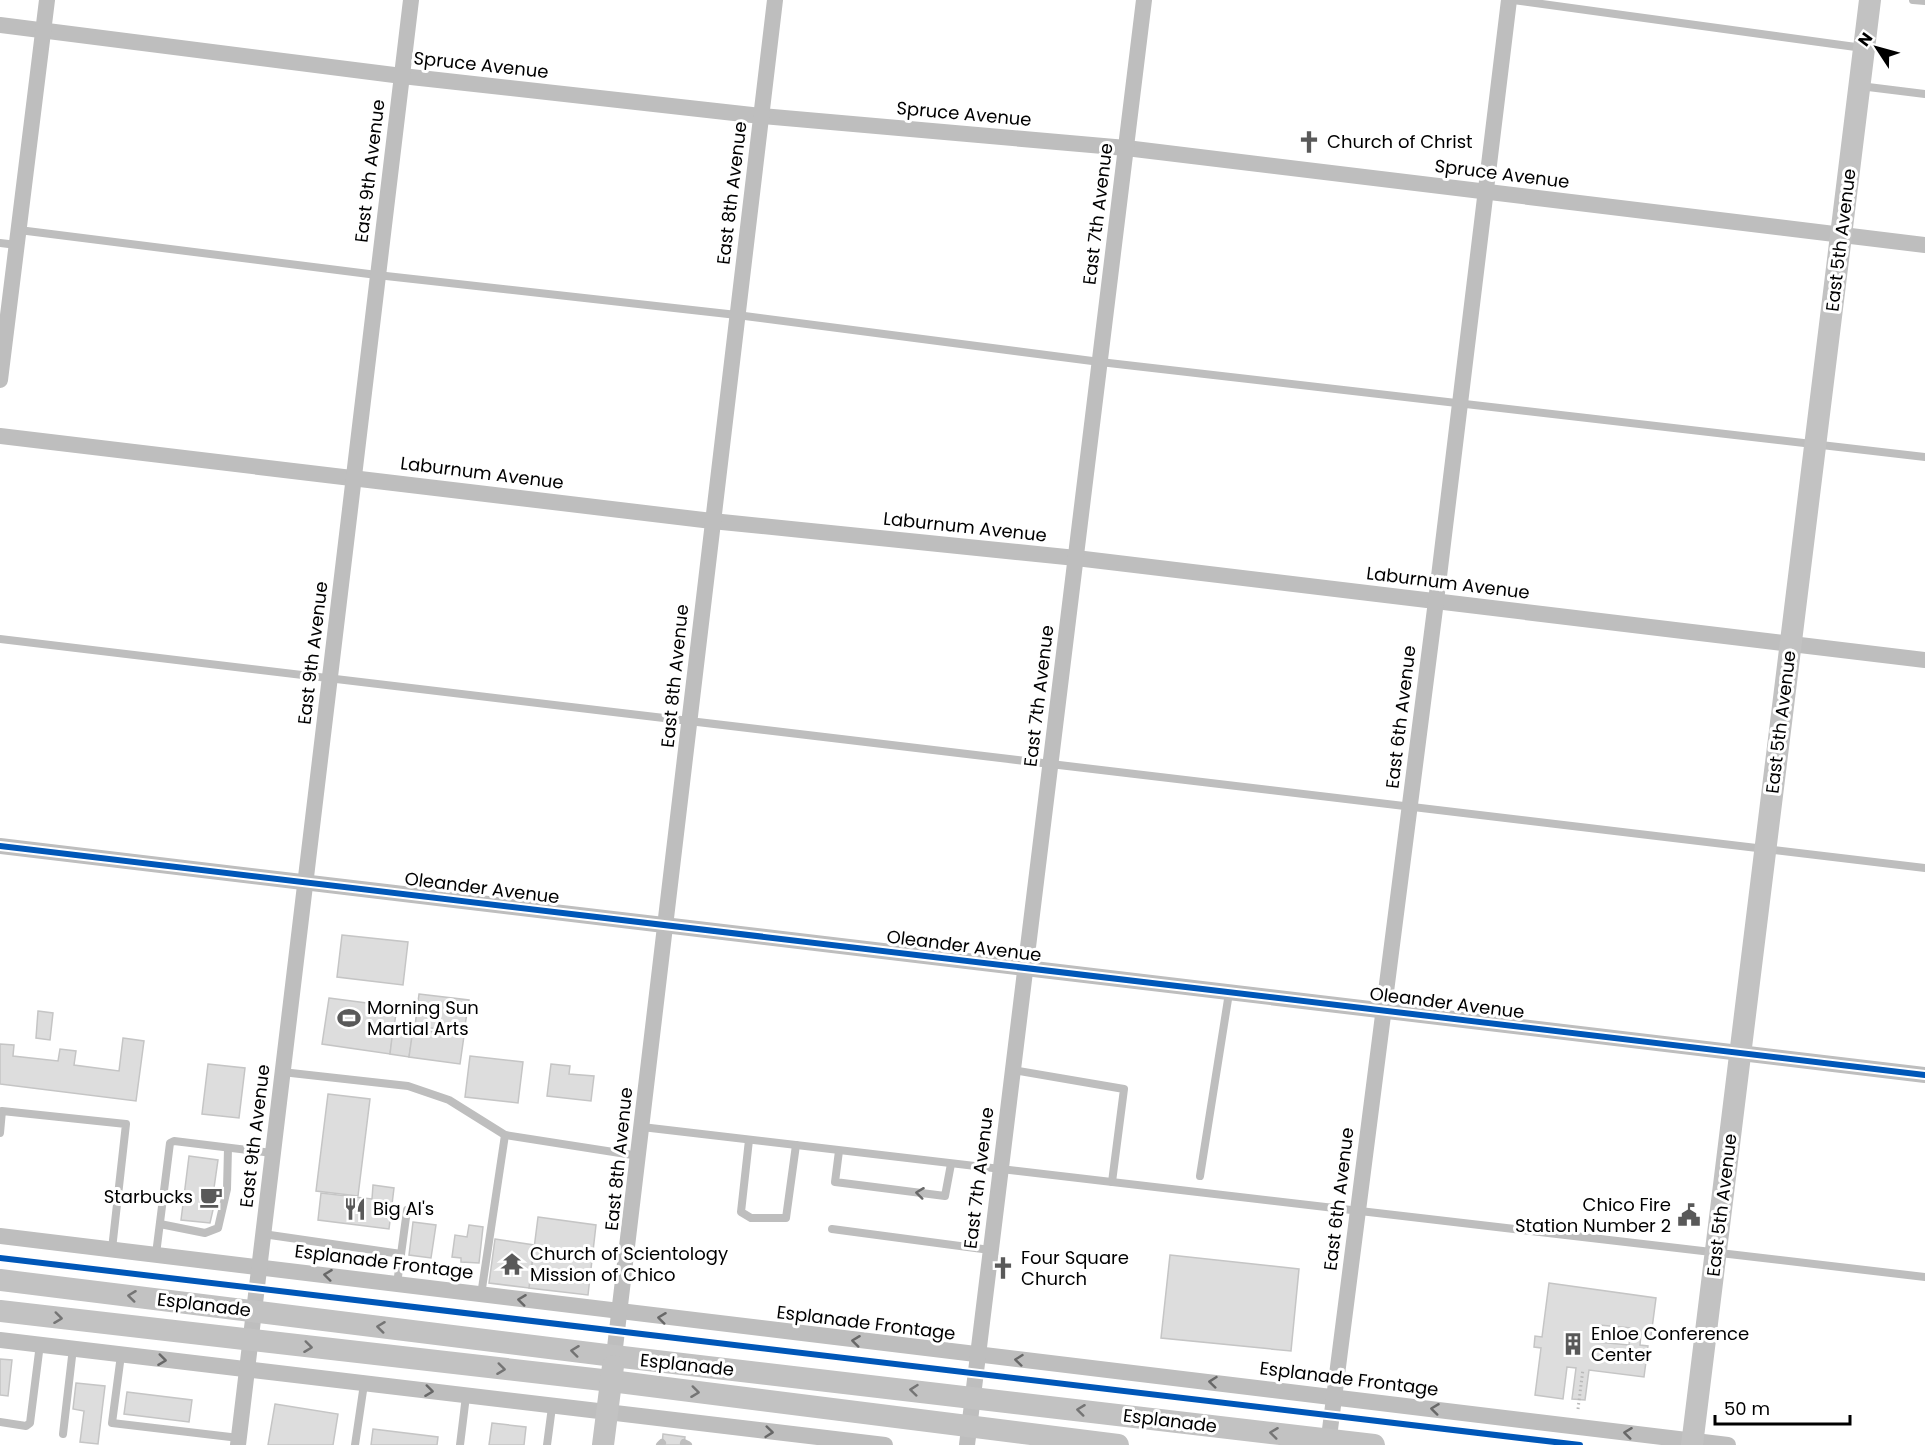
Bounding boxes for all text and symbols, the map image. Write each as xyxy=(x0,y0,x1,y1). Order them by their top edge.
north arrow xyxy=(1847,18,1907,78)
text: N xyxy=(1852,28,1878,51)
street label: Spruce Avenue xyxy=(412,45,550,84)
street label: Spruce Avenue xyxy=(895,95,1033,132)
street label: East 9th Avenue xyxy=(348,98,391,244)
street label: East 8th Avenue xyxy=(710,120,753,266)
church icon: Church of Christ xyxy=(1296,129,1322,155)
place label: Church of Christ xyxy=(1327,129,1473,154)
street label: East 7th Avenue xyxy=(1076,142,1119,286)
street label: Spruce Avenue xyxy=(1433,153,1571,194)
street label: East 5th Avenue xyxy=(1819,167,1862,313)
street label: Laburnum Avenue xyxy=(399,450,565,495)
street label: Laburnum Avenue xyxy=(882,505,1048,548)
street label: Laburnum Avenue xyxy=(1365,560,1531,605)
street label: East 9th Avenue xyxy=(291,580,334,726)
street label: East 8th Avenue xyxy=(655,603,694,749)
street label: East 7th Avenue xyxy=(1017,624,1060,768)
street label: East 6th Avenue xyxy=(1379,644,1422,790)
street label: East 5th Avenue xyxy=(1759,649,1802,795)
street label: Oleander Avenue xyxy=(403,866,561,909)
street label: Oleander Avenue xyxy=(885,924,1043,967)
street label: Oleander Avenue xyxy=(1368,981,1526,1024)
place label: Morning Sun Martial Arts xyxy=(367,995,479,1041)
sports icon: Morning Sun Martial Arts xyxy=(336,1005,362,1031)
street label: East 9th Avenue xyxy=(233,1063,276,1209)
street label: East 8th Avenue xyxy=(599,1086,638,1232)
street label: East 7th Avenue xyxy=(957,1106,1000,1250)
street label: East 6th Avenue xyxy=(1317,1126,1360,1272)
street label: East 5th Avenue xyxy=(1700,1132,1743,1278)
place label: Starbucks xyxy=(104,1184,193,1209)
cafe icon: Starbucks xyxy=(198,1184,224,1210)
one-way arrow xyxy=(915,1187,924,1200)
place label: Chico Fire Station Number 2 xyxy=(1515,1192,1671,1238)
restaurant icon: Big Al's xyxy=(342,1196,368,1222)
place label: Big Al's xyxy=(373,1196,434,1221)
public building icon: Chico Fire Station Number 2 xyxy=(1676,1202,1702,1228)
street label: Esplanade Frontage xyxy=(293,1238,475,1285)
place label: Church of Scientology Mission of Chico xyxy=(530,1241,728,1287)
place label: Four Square Church xyxy=(1021,1245,1129,1291)
temple icon: Church of Scientology Mission of Chico xyxy=(499,1251,525,1277)
church icon: Four Square Church xyxy=(990,1255,1016,1281)
one-way arrow xyxy=(324,1269,333,1281)
street label: Esplanade xyxy=(156,1286,252,1323)
one-way arrow xyxy=(127,1291,136,1303)
one-way arrow xyxy=(517,1295,526,1307)
street label: Esplanade Frontage xyxy=(775,1299,957,1346)
one-way arrow xyxy=(54,1311,63,1324)
one-way arrow xyxy=(658,1312,667,1325)
place label: Enloe Conference Center xyxy=(1591,1321,1749,1367)
one-way arrow xyxy=(376,1322,386,1334)
building icon: Enloe Conference Center xyxy=(1560,1331,1586,1357)
one-way arrow xyxy=(851,1335,860,1348)
one-way arrow xyxy=(303,1340,312,1353)
one-way arrow xyxy=(570,1346,579,1358)
street label: Esplanade xyxy=(639,1347,735,1382)
one-way arrow xyxy=(158,1353,167,1365)
one-way arrow xyxy=(1015,1354,1024,1367)
street label: Esplanade Frontage xyxy=(1258,1355,1440,1402)
one-way arrow xyxy=(497,1362,506,1375)
one-way arrow xyxy=(1208,1376,1218,1389)
one-way arrow xyxy=(424,1385,434,1397)
one-way arrow xyxy=(910,1385,919,1397)
one-way arrow xyxy=(690,1386,700,1398)
scale bar xyxy=(1715,1388,1850,1426)
text: 50 m xyxy=(1724,1396,1770,1421)
street label: Esplanade xyxy=(1122,1402,1218,1439)
one-way arrow xyxy=(1430,1403,1439,1416)
one-way arrow xyxy=(1076,1404,1085,1417)
one-way arrow xyxy=(765,1425,774,1438)
one-way arrow xyxy=(1270,1427,1279,1440)
one-way arrow xyxy=(1624,1427,1633,1440)

